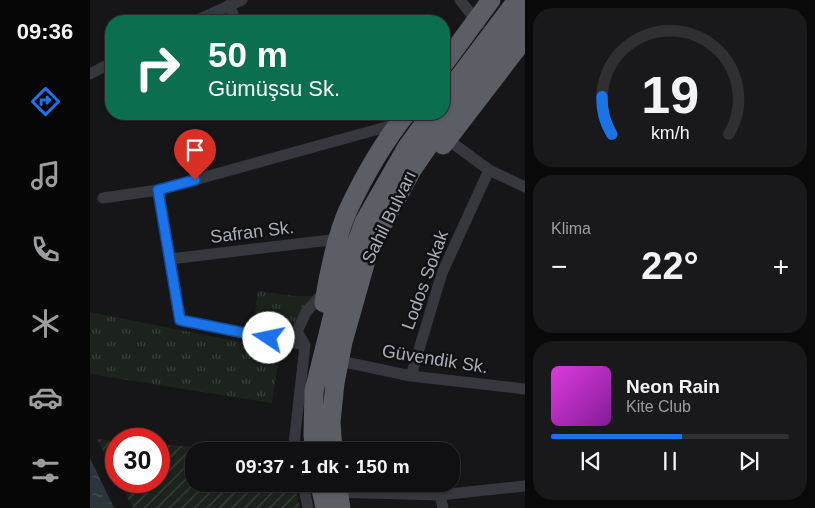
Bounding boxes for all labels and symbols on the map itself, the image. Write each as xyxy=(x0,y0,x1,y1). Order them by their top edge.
pin xyxy=(174,129,216,180)
street label: Sahil Bulvarı xyxy=(358,167,420,267)
street label: Safran Sk. xyxy=(209,217,295,247)
street label: Lodos Sokak xyxy=(398,227,453,332)
position arrow xyxy=(242,311,294,363)
street label: Güvendik Sk. xyxy=(381,341,489,377)
speed limit sign: 30 xyxy=(105,428,170,493)

